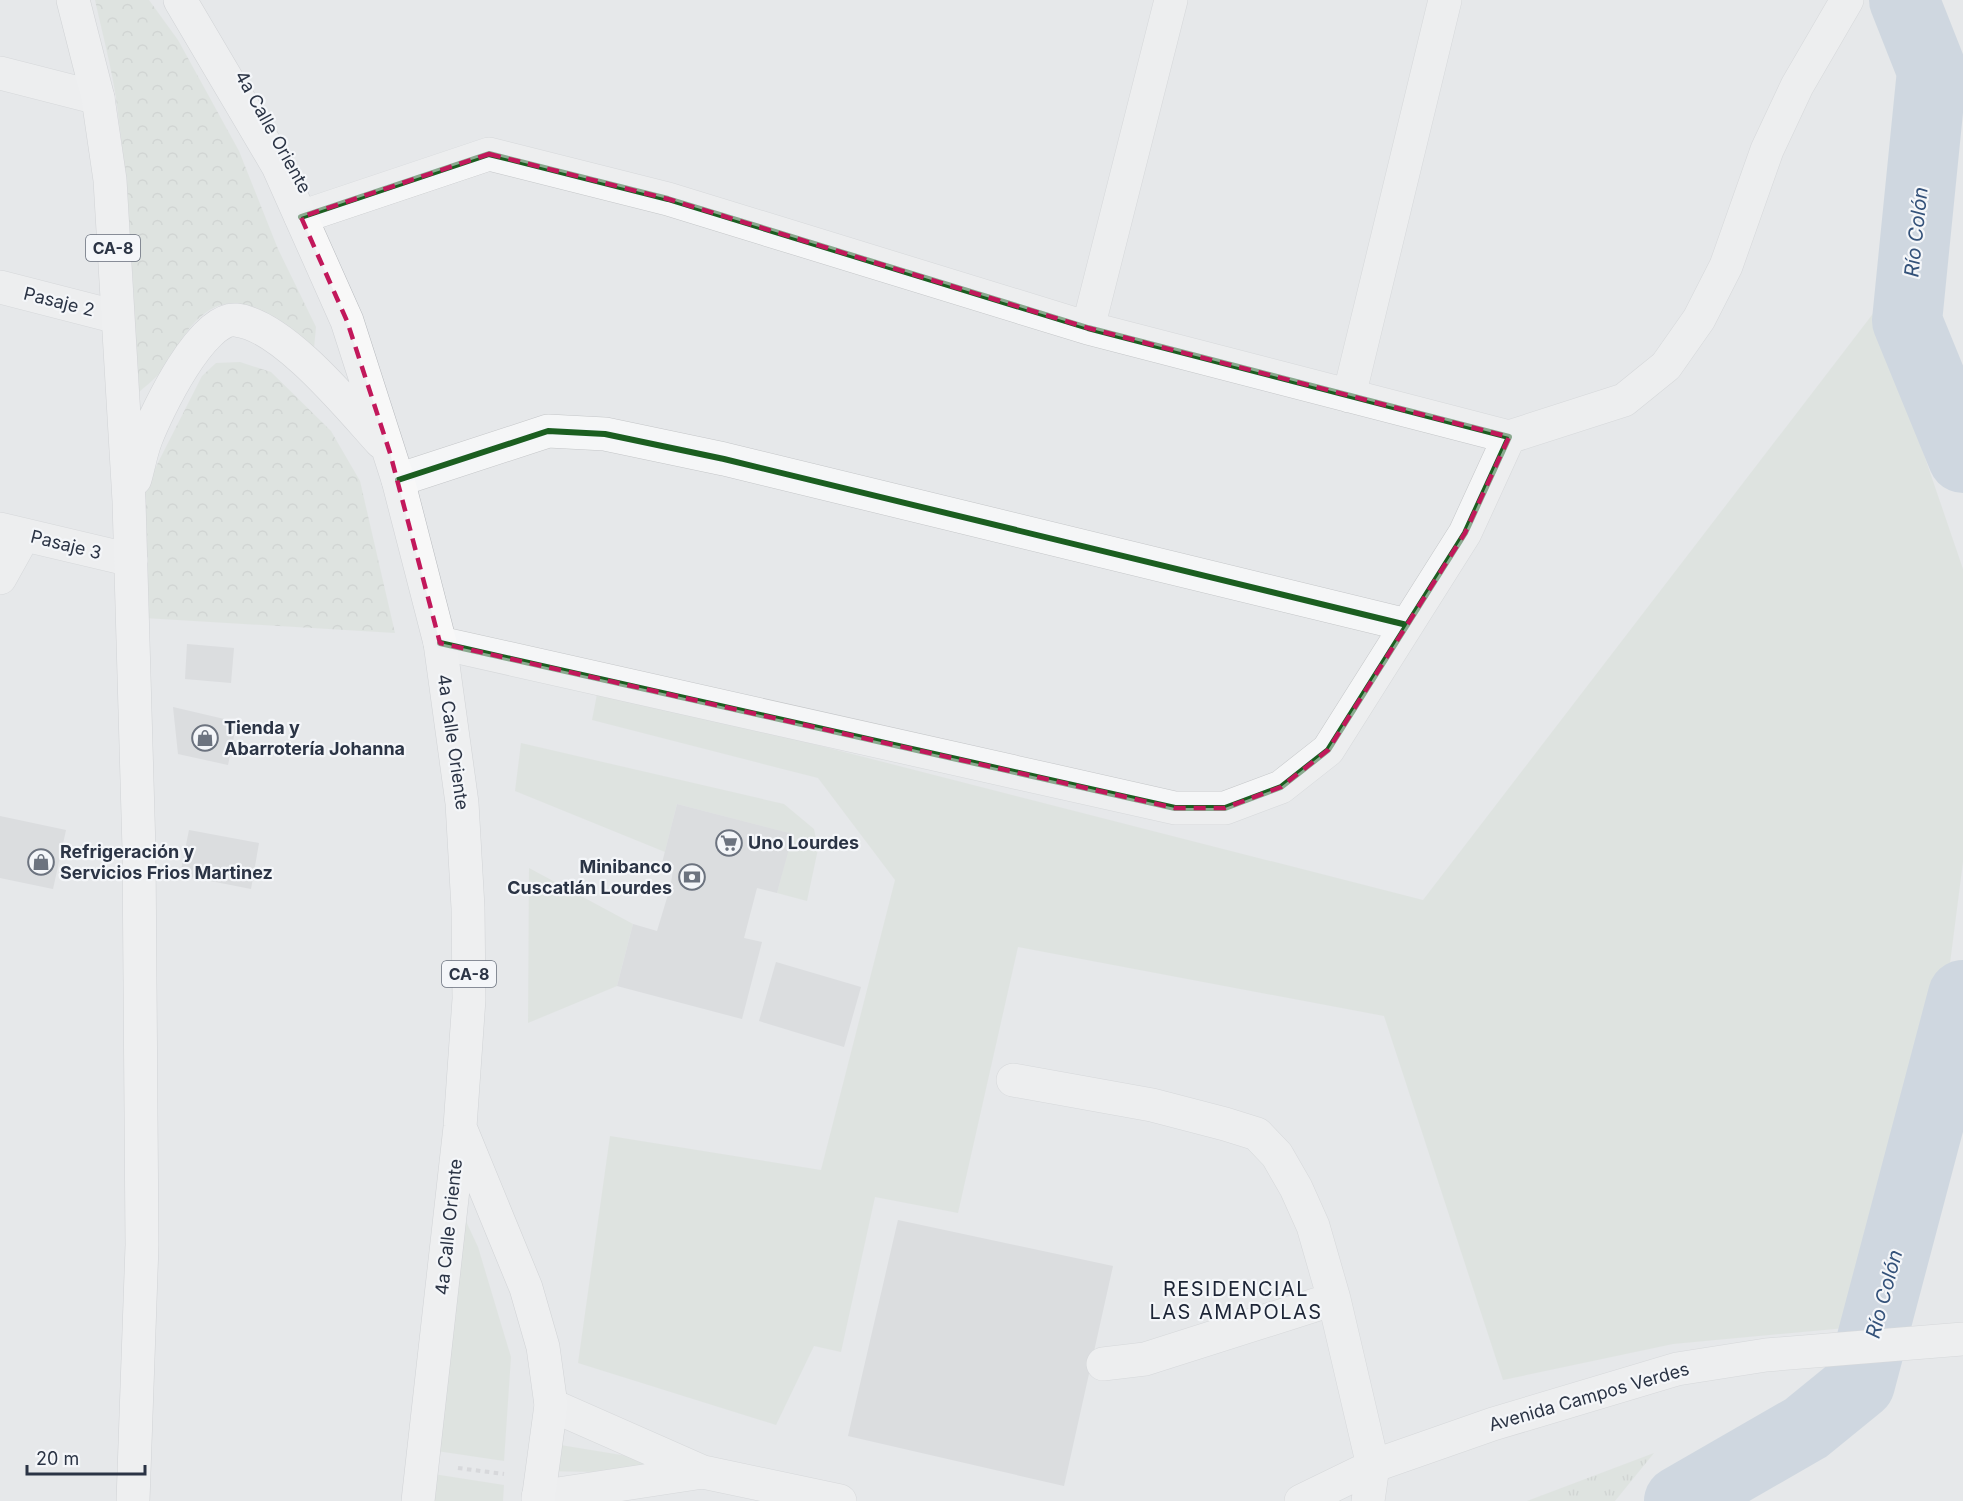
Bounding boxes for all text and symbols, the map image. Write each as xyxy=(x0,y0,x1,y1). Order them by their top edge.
street label: 4a Calle Oriente xyxy=(231,67,316,197)
water label: Río Colón xyxy=(1899,186,1933,278)
road number: CA-8 xyxy=(86,235,140,261)
street label: Pasaje 2 xyxy=(22,283,97,320)
street label: Pasaje 3 xyxy=(29,526,104,563)
street label: 4a Calle Oriente xyxy=(434,673,473,811)
place label: Tienda y Abarrotería Johanna xyxy=(224,717,405,759)
shop icon: Tienda y Abarrotería Johanna xyxy=(190,723,220,753)
supermarket icon: Uno Lourdes xyxy=(714,828,744,858)
place label: Uno Lourdes xyxy=(748,832,859,853)
place label: Refrigeración y Servicios Frios Martinez xyxy=(60,841,273,883)
shop icon: Refrigeración y Servicios Frios Martinez xyxy=(26,847,56,877)
place label: Minibanco Cuscatlán Lourdes xyxy=(507,856,672,898)
bank icon: Minibanco Cuscatlán Lourdes xyxy=(677,862,707,892)
road number: CA-8 xyxy=(442,961,496,987)
street label: 4a Calle Oriente xyxy=(431,1158,466,1296)
water label: Río Colón xyxy=(1861,1247,1907,1341)
district label: RESIDENCIAL LAS AMAPOLAS xyxy=(1149,1277,1323,1324)
street label: Avenida Campos Verdes xyxy=(1486,1358,1692,1435)
scale bar xyxy=(27,1438,146,1476)
text: 20 m xyxy=(36,1448,79,1469)

